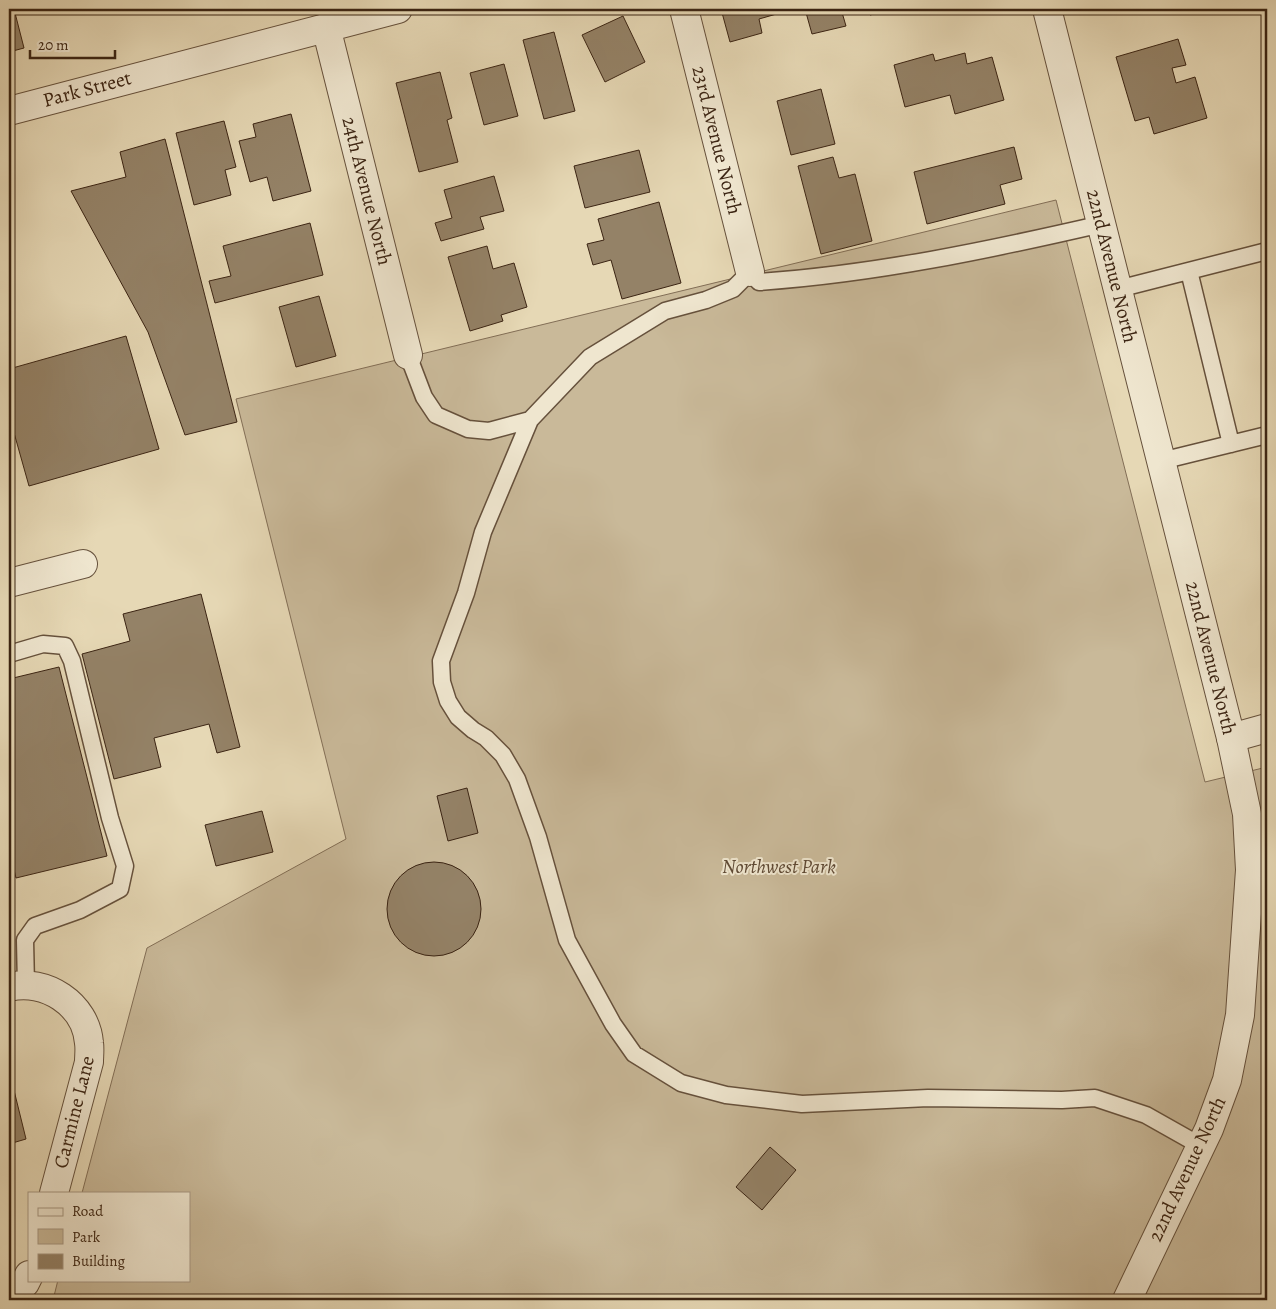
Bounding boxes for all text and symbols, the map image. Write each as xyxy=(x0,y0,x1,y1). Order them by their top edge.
scale bar xyxy=(30,28,115,60)
text: 20 m xyxy=(38,35,69,55)
street label: 23rd Avenue North xyxy=(685,63,749,217)
street label: Park Street xyxy=(40,64,135,114)
street label: 24th Avenue North xyxy=(335,114,399,268)
street label: 22nd Avenue North xyxy=(1080,187,1144,346)
street label: 22nd Avenue North xyxy=(1179,579,1243,738)
park label: Northwest Park xyxy=(722,853,836,880)
street label: Carmine Lane xyxy=(47,1053,101,1171)
street label: 22nd Avenue North xyxy=(1142,1092,1233,1246)
legend xyxy=(28,1192,190,1282)
text: Road xyxy=(72,1201,104,1221)
text: Park xyxy=(72,1227,101,1247)
text: Building xyxy=(72,1251,125,1271)

